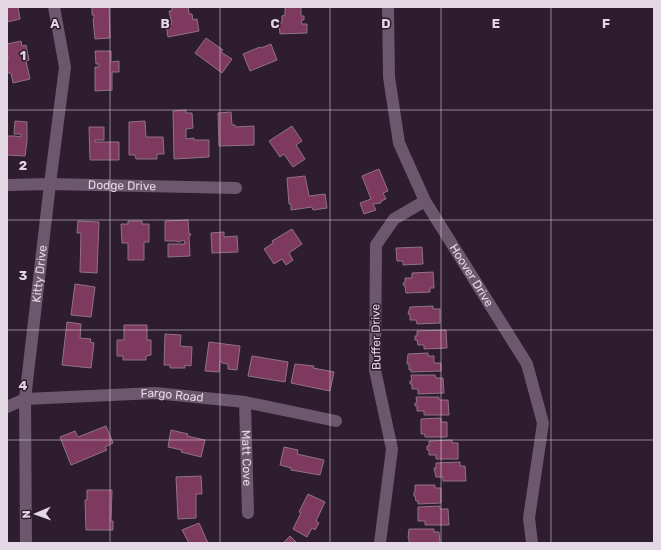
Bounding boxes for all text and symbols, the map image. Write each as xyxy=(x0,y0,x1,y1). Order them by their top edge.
text: A xyxy=(50,16,60,31)
text: B xyxy=(160,16,170,31)
text: C xyxy=(270,16,280,31)
text: D xyxy=(381,16,391,31)
text: E xyxy=(492,16,500,31)
text: F xyxy=(602,16,610,31)
text: 1 xyxy=(20,48,26,63)
text: 2 xyxy=(19,158,27,173)
street label: Dodge Drive xyxy=(88,178,156,193)
street label: Hoover Drive xyxy=(447,241,497,310)
street label: Kitty Drive xyxy=(29,244,50,303)
text: 3 xyxy=(19,268,28,283)
street label: Buffer Drive xyxy=(368,303,384,370)
text: 4 xyxy=(19,378,28,393)
street label: Fargo Road xyxy=(140,386,204,405)
street label: Matt Cove xyxy=(239,430,254,487)
north arrow xyxy=(16,494,56,534)
text: N xyxy=(20,510,33,519)

